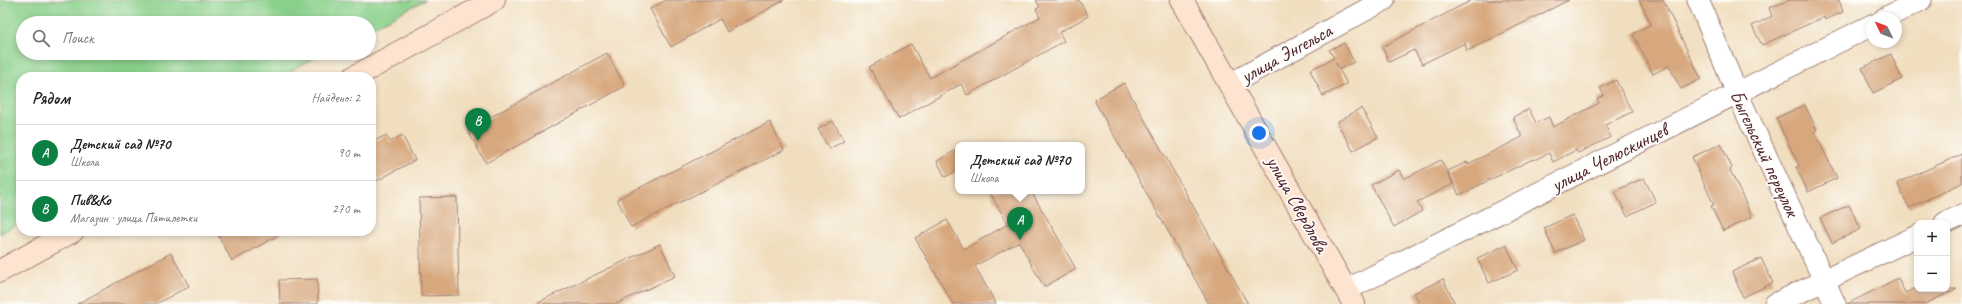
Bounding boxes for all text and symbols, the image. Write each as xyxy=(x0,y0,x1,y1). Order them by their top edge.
north arrow xyxy=(1866,12,1902,48)
search box xyxy=(16,16,376,60)
street label: улица Энгельса xyxy=(1235,17,1338,89)
icon: search xyxy=(30,27,52,49)
text: Поиск xyxy=(62,29,94,48)
street label: Быгельский переулок xyxy=(1724,86,1805,222)
text: Рядом xyxy=(32,88,70,109)
text: Найдено: 2 xyxy=(312,90,360,106)
pin: B xyxy=(465,108,491,141)
street label: улица Челюскинцев xyxy=(1546,116,1674,198)
your location xyxy=(1249,123,1269,143)
text: Детский сад №70 xyxy=(70,135,171,154)
popup xyxy=(955,142,1085,194)
text: A xyxy=(42,145,48,161)
text: 90 m xyxy=(338,145,360,161)
street label: улица Свердлова xyxy=(1260,150,1335,259)
text: Детский сад №70 xyxy=(970,151,1070,170)
text: Школа xyxy=(70,154,99,170)
text: Школа xyxy=(970,170,998,186)
text: Пив&Ко xyxy=(70,191,111,210)
text: B xyxy=(42,201,48,217)
text: 270 m xyxy=(332,201,360,217)
pin: A xyxy=(1007,207,1033,240)
text: Магазин · улица Пятилетки xyxy=(70,210,197,226)
map controls xyxy=(1914,220,1950,292)
button: + xyxy=(1914,220,1950,256)
button: − xyxy=(1914,256,1950,292)

